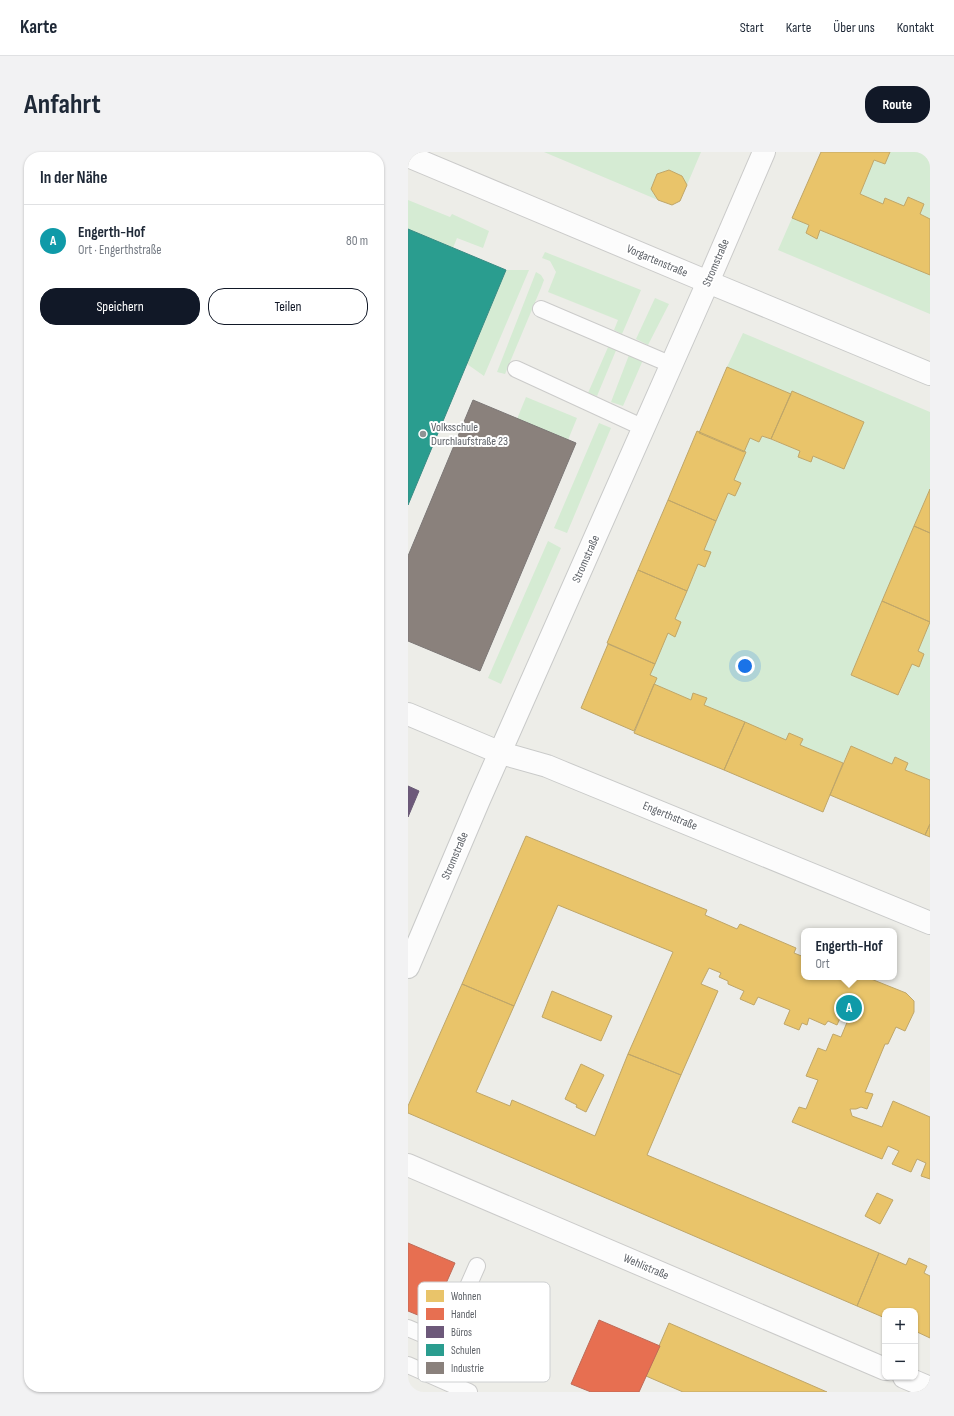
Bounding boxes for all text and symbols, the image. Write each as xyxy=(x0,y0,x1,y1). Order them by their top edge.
text: Karte xyxy=(20,16,57,39)
text: Start xyxy=(740,19,764,36)
text: Karte xyxy=(786,19,811,36)
text: Über uns xyxy=(833,19,875,36)
text: Kontakt xyxy=(897,19,934,36)
button: Route xyxy=(865,86,930,123)
text: Anfahrt xyxy=(24,88,101,121)
text: In der Nähe xyxy=(40,168,107,188)
text: Engerth-Hof xyxy=(78,223,145,242)
text: A xyxy=(50,233,56,249)
text: 80 m xyxy=(346,233,368,249)
street label: Stromstraße xyxy=(699,237,733,289)
street label: Vorgartenstraße xyxy=(624,241,690,281)
text: Ort · Engerthstraße xyxy=(78,242,162,258)
button: Speichern xyxy=(40,288,200,325)
button: Teilen xyxy=(208,288,368,325)
place label: Volksschule Durchlaufstraße 23 xyxy=(431,420,508,449)
marker: Volksschule Durchlaufstraße 23 xyxy=(418,429,428,439)
street label: Stromstraße xyxy=(569,533,603,585)
your location xyxy=(735,656,755,676)
street label: Engerthstraße xyxy=(640,798,700,834)
street label: Stromstraße xyxy=(438,830,472,882)
popup xyxy=(801,928,897,980)
text: Engerth-Hof xyxy=(815,937,883,956)
text: Ort xyxy=(815,956,830,972)
pin: A xyxy=(836,993,862,1023)
street label: Wehlistraße xyxy=(621,1251,671,1283)
legend xyxy=(418,1282,550,1382)
text: Wohnen xyxy=(451,1290,481,1303)
text: Handel xyxy=(451,1308,477,1321)
map controls xyxy=(882,1308,918,1380)
button: + xyxy=(882,1308,918,1344)
text: Büros xyxy=(451,1326,472,1339)
text: Schulen xyxy=(451,1344,481,1357)
button: − xyxy=(882,1344,918,1380)
text: Industrie xyxy=(451,1362,484,1375)

